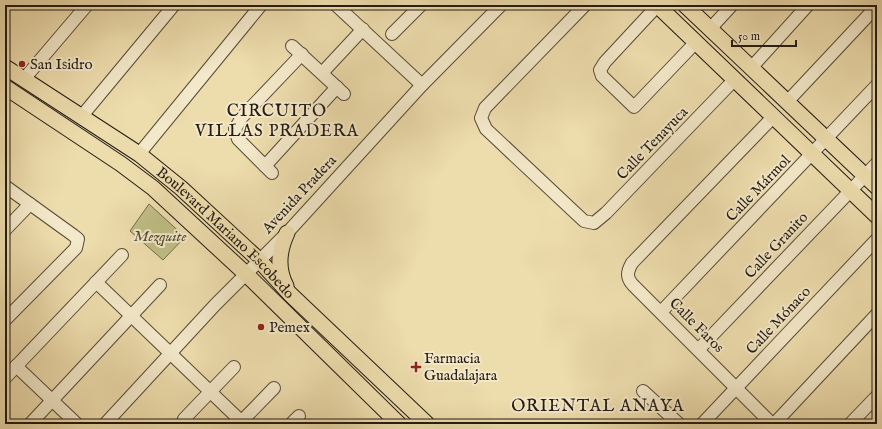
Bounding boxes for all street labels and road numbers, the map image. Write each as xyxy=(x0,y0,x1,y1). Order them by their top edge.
street label: Calle Tenayuca xyxy=(613,102,692,184)
street label: Calle Mármol xyxy=(722,150,795,226)
street label: Avenida Pradera xyxy=(257,151,341,238)
street label: Boulevard Mariano Escobedo xyxy=(152,163,299,303)
street label: Calle Granito xyxy=(741,208,812,283)
street label: Calle Mónaco xyxy=(742,282,815,358)
street label: Calle Faros xyxy=(665,294,728,357)

